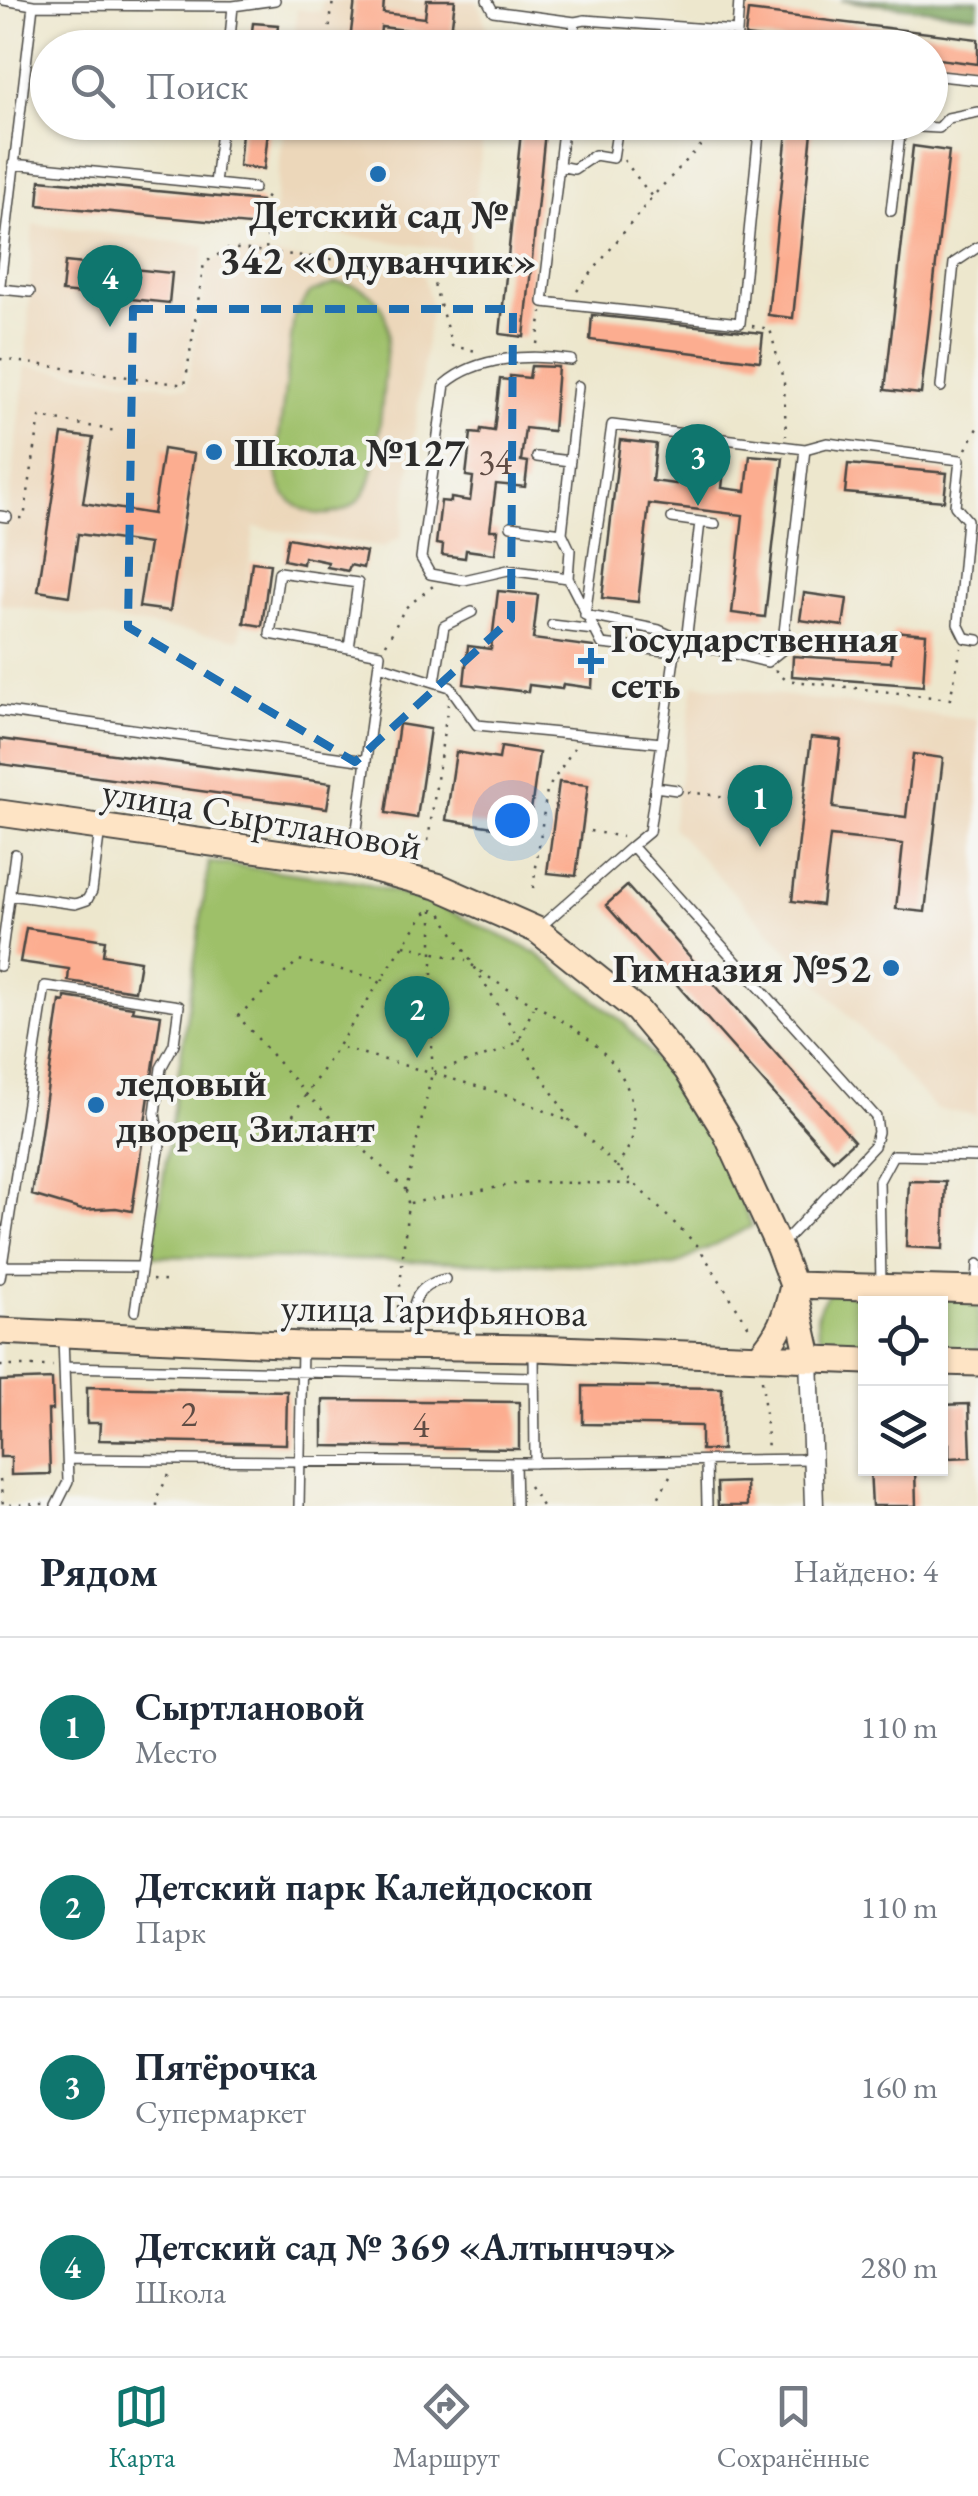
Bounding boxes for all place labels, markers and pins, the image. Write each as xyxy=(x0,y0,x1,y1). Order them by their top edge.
marker: Детский сад № 342 «Одуванчик» xyxy=(367,163,389,185)
place label: Детский сад № 342 «Одуванчик» xyxy=(220,188,537,286)
pin: 4 xyxy=(78,245,142,327)
pin: 3 xyxy=(666,424,730,506)
place label: Школа №127 xyxy=(234,426,466,478)
marker: Школа №127 xyxy=(203,441,225,463)
place label: Государственная сеть xyxy=(611,612,899,710)
marker: Государственная сеть xyxy=(580,650,602,672)
pin: 1 xyxy=(728,764,792,847)
place label: Гимназия №52 xyxy=(613,942,871,994)
marker: Гимназия №52 xyxy=(880,957,902,979)
pin: 2 xyxy=(384,976,450,1058)
place label: ледовый дворец Зилант xyxy=(116,1056,375,1154)
marker: ледовый дворец Зилант xyxy=(85,1094,107,1116)

